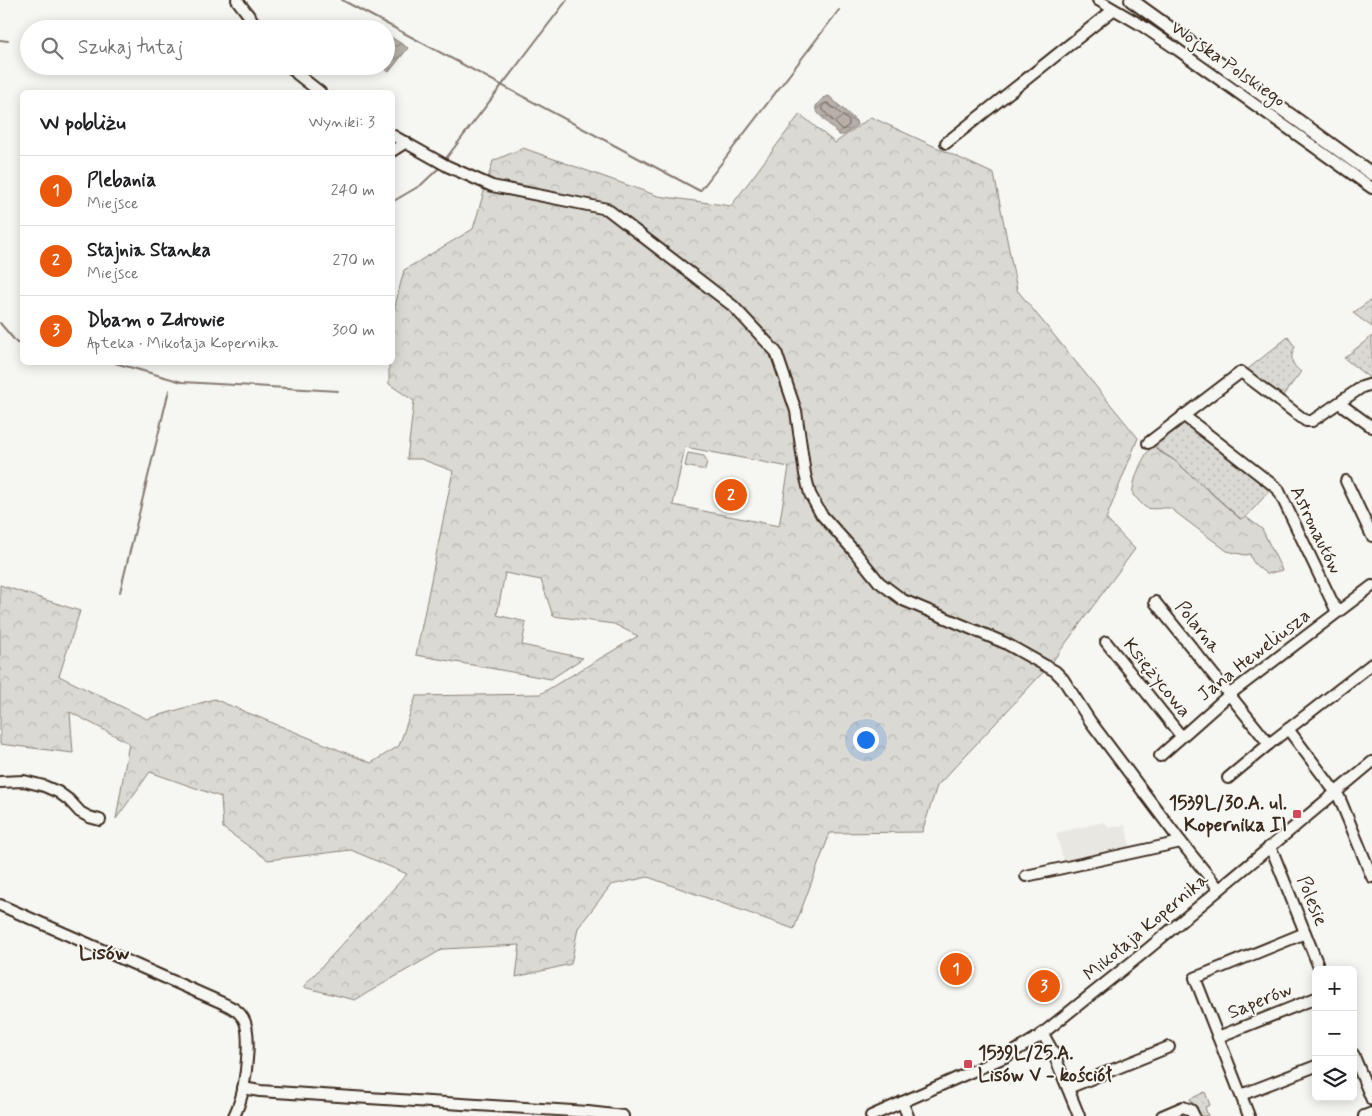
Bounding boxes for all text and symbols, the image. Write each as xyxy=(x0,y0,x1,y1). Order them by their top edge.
street label: Wojska Polskiego xyxy=(1164,15,1291,115)
search box xyxy=(20,20,395,75)
icon: search xyxy=(38,34,66,62)
text: Szukaj tutaj xyxy=(78,35,183,60)
text: W pobliżu xyxy=(40,109,126,137)
text: Wyniki: 3 xyxy=(309,112,375,133)
text: Plebania xyxy=(87,168,156,193)
text: 1 xyxy=(52,180,60,201)
text: 240 m xyxy=(331,180,375,201)
text: Miejsce xyxy=(87,193,138,214)
text: Stajnia Stanka xyxy=(87,238,211,263)
text: 2 xyxy=(52,250,60,271)
text: 270 m xyxy=(332,250,375,271)
text: Miejsce xyxy=(87,263,138,284)
text: Dbam o Zdrowie xyxy=(87,308,225,333)
text: 3 xyxy=(52,320,60,341)
text: 300 m xyxy=(332,320,375,341)
text: Apteka · Mikołaja Kopernika xyxy=(87,333,278,354)
pin: 2 xyxy=(715,476,747,514)
street label: Astronautów xyxy=(1284,482,1348,578)
street label: Polarna xyxy=(1169,596,1227,659)
street label: Jana Heweliusza xyxy=(1192,603,1316,707)
street label: Księżycowa xyxy=(1117,633,1197,724)
your location xyxy=(853,727,879,753)
place label: 1539L/30.A. ul. Kopernika II xyxy=(1169,791,1287,838)
marker: 1539L/30.A. ul. Kopernika II xyxy=(1291,808,1303,820)
street label: Mikołaja Kopernika xyxy=(1078,867,1214,987)
street label: Polesie xyxy=(1291,872,1333,930)
district label: Lisów xyxy=(79,939,130,967)
pin: 1 xyxy=(940,950,972,988)
map controls xyxy=(1312,966,1357,1101)
button: + xyxy=(1312,966,1357,1011)
pin: 3 xyxy=(1028,967,1060,1005)
street label: Saperów xyxy=(1224,977,1296,1025)
button: − xyxy=(1312,1011,1357,1056)
place label: 1539L/25.A. Lisów V - kościół xyxy=(978,1041,1112,1088)
button: layers xyxy=(1312,1056,1357,1101)
marker: 1539L/25.A. Lisów V - kościół xyxy=(962,1058,974,1070)

